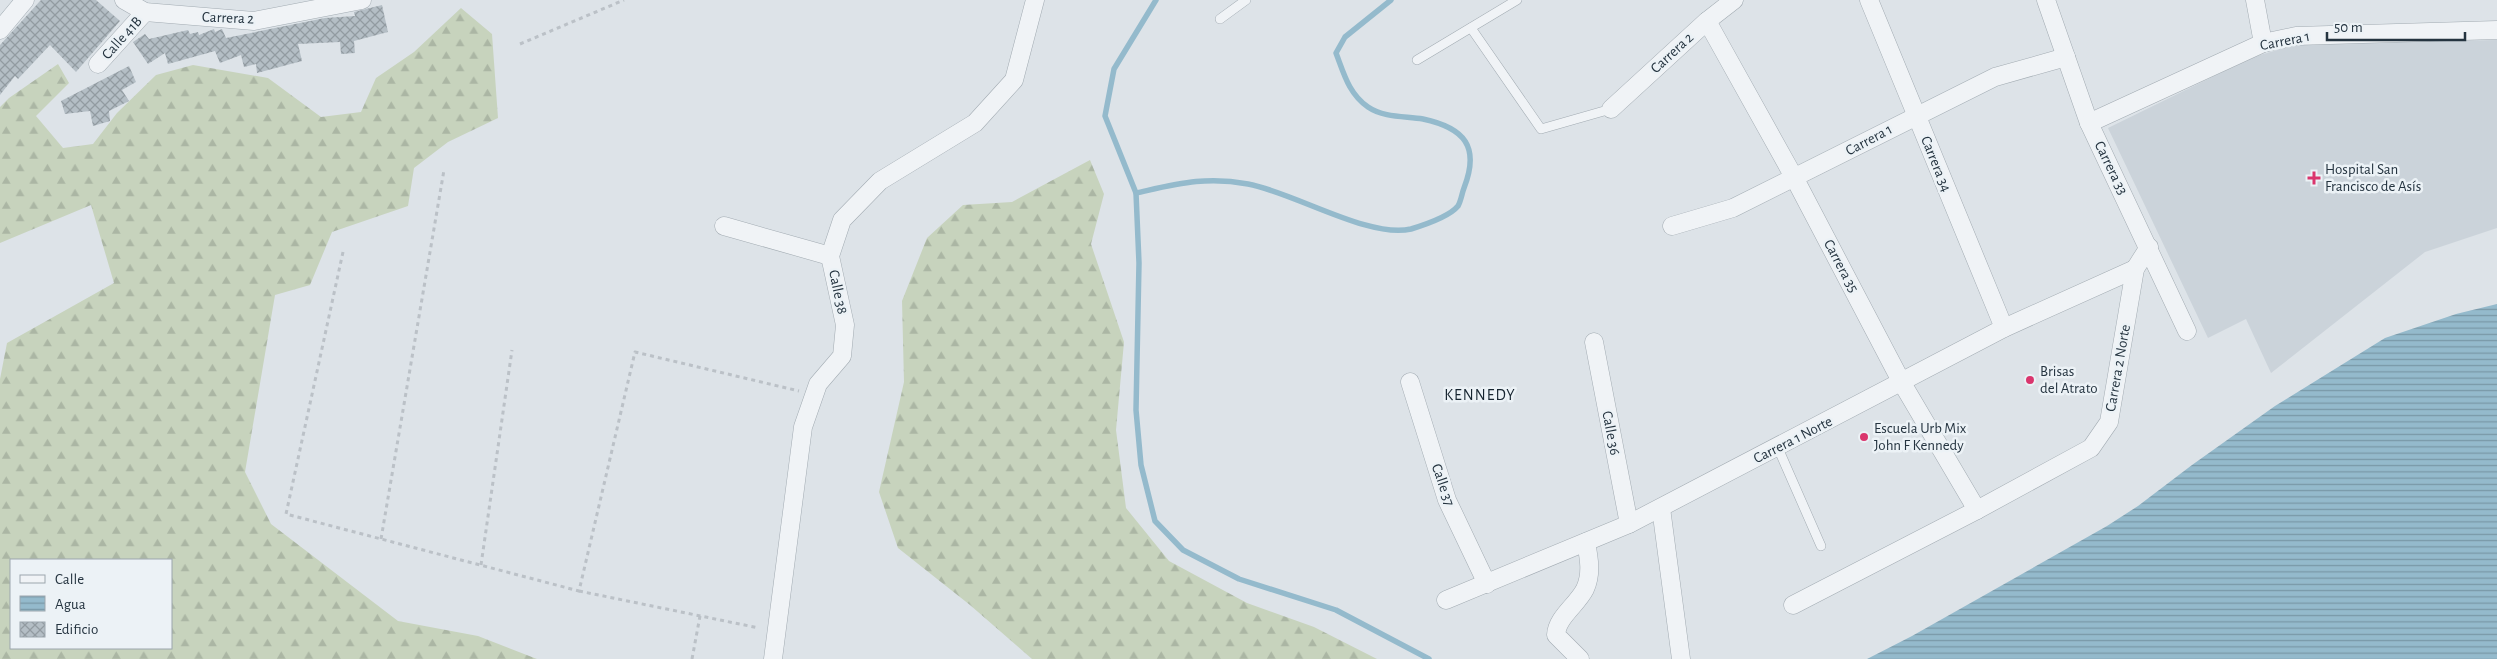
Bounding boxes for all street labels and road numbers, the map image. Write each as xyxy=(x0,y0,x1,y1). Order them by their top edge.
street label: Carrera 2 xyxy=(202,10,254,26)
street label: Calle 41B xyxy=(99,14,145,62)
street label: Carrera 1 xyxy=(2259,29,2311,53)
street label: Carrera 2 xyxy=(1648,30,1696,76)
street label: Carrera 1 xyxy=(1843,122,1895,158)
street label: Carrera 34 xyxy=(1918,134,1954,194)
street label: Carrera 33 xyxy=(2092,139,2130,197)
street label: Carrera 35 xyxy=(1821,237,1861,295)
street label: Calle 38 xyxy=(826,269,850,315)
street label: Carrera 2 Norte xyxy=(2103,323,2133,413)
street label: Calle 36 xyxy=(1599,410,1623,456)
street label: Carrera 1 Norte xyxy=(1751,414,1835,466)
street label: Calle 37 xyxy=(1429,462,1457,508)

